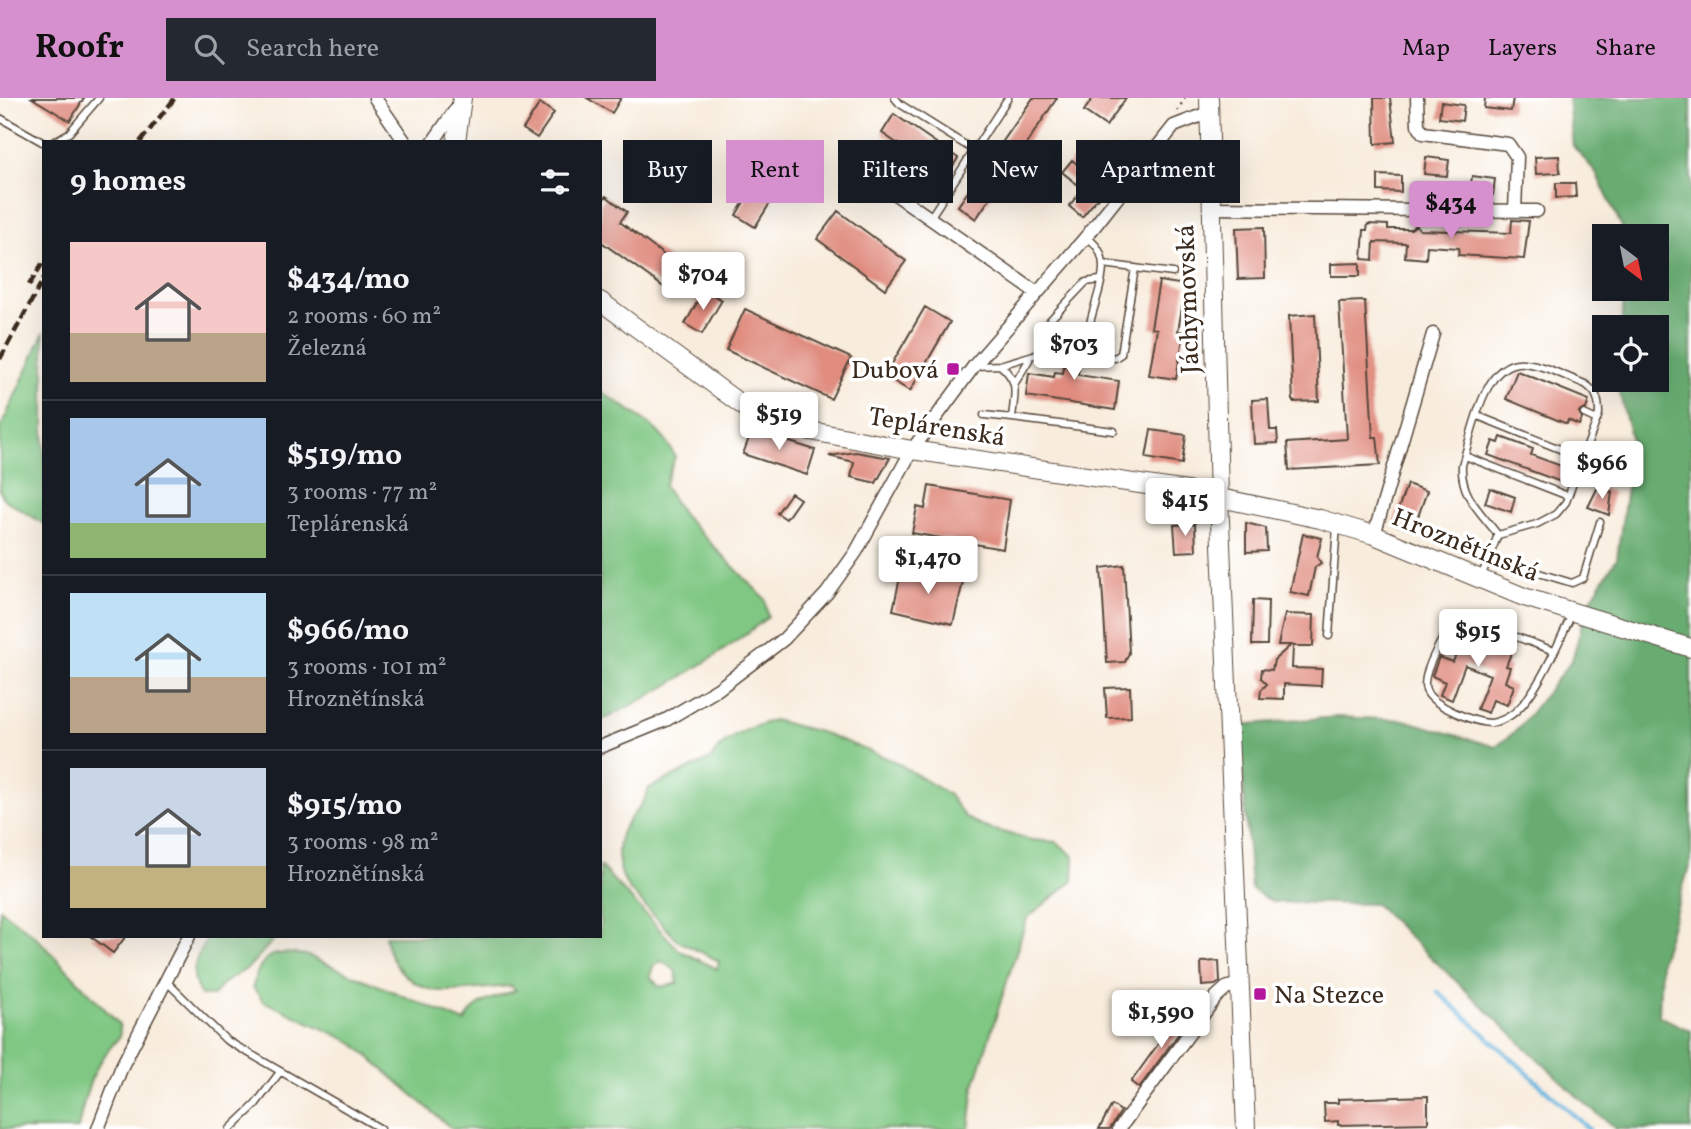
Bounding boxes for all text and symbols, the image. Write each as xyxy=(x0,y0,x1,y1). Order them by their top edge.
search box xyxy=(166,18,656,81)
text: Roofr xyxy=(35,26,124,72)
icon: search xyxy=(190,30,228,68)
text: Search here xyxy=(246,31,379,67)
text: Map xyxy=(1402,32,1450,66)
text: Layers xyxy=(1488,32,1557,66)
text: Share xyxy=(1595,32,1656,66)
chip: Buy xyxy=(623,140,712,203)
chip: Rent xyxy=(726,140,824,203)
chip: Filters xyxy=(838,140,953,203)
chip: New xyxy=(967,140,1062,203)
chip: Apartment xyxy=(1076,140,1240,203)
text: 9 homes xyxy=(70,161,186,203)
icon: filters xyxy=(536,163,574,201)
pin: $434 xyxy=(1410,181,1492,241)
text: $434 xyxy=(1425,188,1477,220)
street label: Jáchymovská xyxy=(1168,224,1210,374)
north arrow xyxy=(1592,224,1670,301)
map controls xyxy=(1592,224,1669,392)
pin: $704 xyxy=(662,252,744,312)
text: $434/mo xyxy=(287,259,410,301)
text: $704 xyxy=(678,259,728,291)
icon: home xyxy=(126,270,210,354)
text: 2 rooms · 60 m² xyxy=(287,301,441,333)
button: locate xyxy=(1592,315,1669,392)
pin: $703 xyxy=(1033,322,1115,382)
text: $703 xyxy=(1050,329,1098,361)
text: Železná xyxy=(287,333,367,365)
place label: Dubová xyxy=(851,353,939,389)
marker: Dubová xyxy=(945,361,961,377)
pin: $519 xyxy=(738,392,820,452)
text: $519 xyxy=(756,399,802,431)
street label: Teplárenská xyxy=(866,399,1008,457)
text: $519/mo xyxy=(287,435,402,477)
pin: $966 xyxy=(1561,442,1643,501)
icon: home xyxy=(126,446,210,530)
text: $966 xyxy=(1576,448,1628,480)
text: 3 rooms · 77 m² xyxy=(287,477,437,509)
pin: $415 xyxy=(1144,478,1226,538)
text: $415 xyxy=(1161,485,1209,517)
street label: Hroznětínská xyxy=(1386,500,1544,592)
text: Teplárenská xyxy=(287,509,409,541)
pin: $1,470 xyxy=(871,536,985,596)
text: $1,470 xyxy=(895,543,961,575)
text: $966/mo xyxy=(287,610,409,652)
pin: $915 xyxy=(1437,610,1519,669)
text: $915 xyxy=(1455,616,1501,648)
icon: home xyxy=(126,621,210,705)
text: 3 rooms · 101 m² xyxy=(287,652,447,684)
text: Hroznětínská xyxy=(287,684,425,716)
text: $915/mo xyxy=(287,785,402,827)
icon: home xyxy=(126,796,210,880)
text: 3 rooms · 98 m² xyxy=(287,827,439,859)
text: Hroznětínská xyxy=(287,859,425,891)
place label: Na Stezce xyxy=(1274,978,1384,1014)
marker: Na Stezce xyxy=(1252,986,1268,1002)
pin: $1,590 xyxy=(1104,990,1218,1050)
text: $1,590 xyxy=(1128,997,1194,1029)

